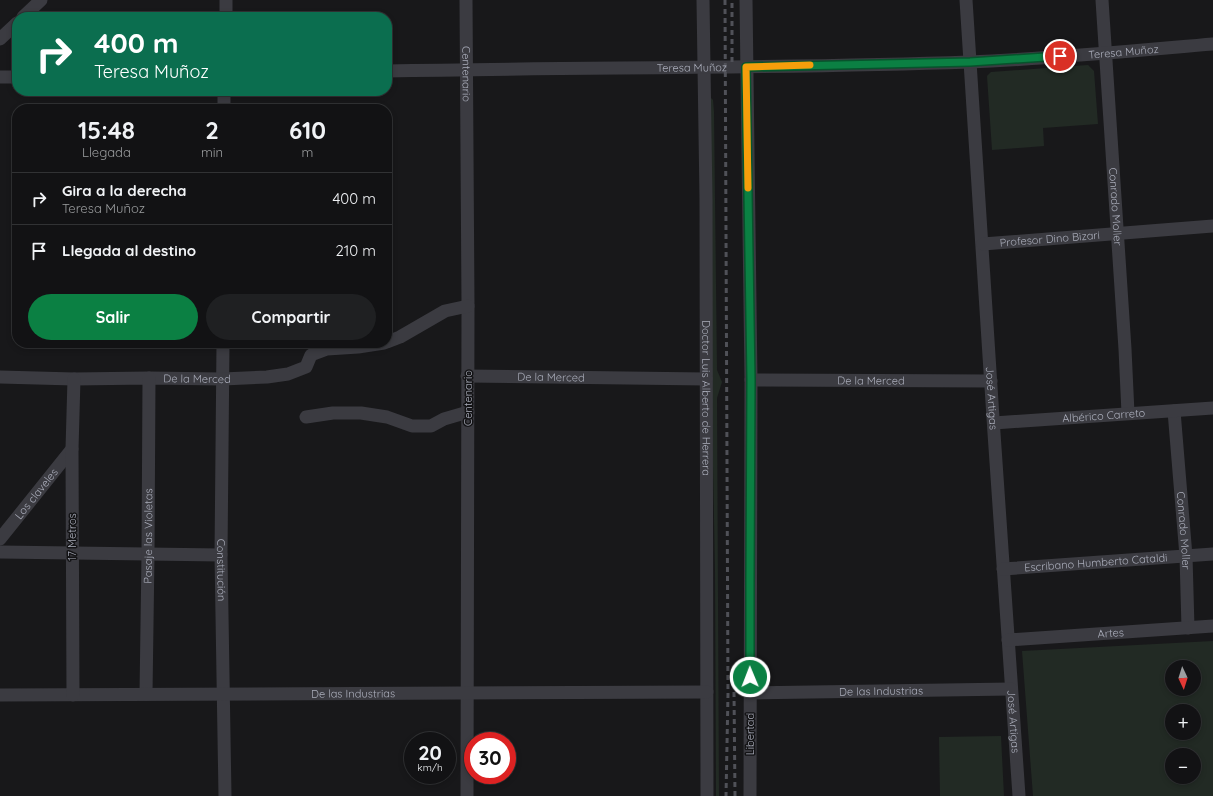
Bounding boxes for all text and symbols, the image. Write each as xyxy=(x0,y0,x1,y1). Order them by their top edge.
text: 400 m xyxy=(94,25,179,60)
icon: right xyxy=(28,28,80,80)
pin xyxy=(1043,39,1077,73)
street label: Teresa Muñoz xyxy=(1088,42,1159,62)
icon: arrive xyxy=(1049,45,1071,67)
street label: Centenario xyxy=(459,46,474,102)
text: Teresa Muñoz xyxy=(94,60,209,83)
street label: Teresa Muñoz xyxy=(657,60,727,75)
text: 15:48 xyxy=(78,115,135,145)
text: 2 xyxy=(205,115,219,145)
text: 610 xyxy=(289,115,326,145)
text: Llegada xyxy=(82,144,131,160)
text: min xyxy=(201,144,223,160)
text: m xyxy=(302,144,313,160)
street label: Conrado Moller xyxy=(1106,167,1125,247)
text: Gira a la derecha xyxy=(62,181,187,200)
icon: right xyxy=(28,188,50,210)
text: 400 m xyxy=(332,189,376,208)
text: Teresa Muñoz xyxy=(62,200,145,216)
street label: Profesor Dino Bizari xyxy=(999,228,1100,250)
icon: arrive xyxy=(28,240,50,262)
text: Llegada al destino xyxy=(62,241,196,260)
text: 210 m xyxy=(335,241,376,260)
button: Salir xyxy=(28,294,198,340)
button: Compartir xyxy=(206,294,376,340)
street label: Doctor Luis Alberto de Herrera xyxy=(699,320,713,476)
street label: José Artigas xyxy=(983,366,1001,430)
street label: Centenario xyxy=(461,370,475,426)
street label: De la Merced xyxy=(517,370,585,384)
street label: De la Merced xyxy=(163,371,231,386)
street label: De la Merced xyxy=(837,373,905,388)
street label: Albérico Carreto xyxy=(1062,406,1146,425)
street label: Los claveles xyxy=(12,465,61,522)
street label: Pasaje las Violetas xyxy=(141,488,155,584)
street label: Conrado Moller xyxy=(1174,491,1193,571)
street label: 17 Metros xyxy=(65,513,79,561)
street label: Constitución xyxy=(214,539,229,601)
street label: Escribano Humberto Cataldi xyxy=(1024,550,1168,574)
street label: Artes xyxy=(1097,625,1124,641)
position arrow xyxy=(729,656,771,698)
north arrow xyxy=(1165,660,1201,696)
map controls xyxy=(1165,660,1201,784)
street label: De las Industrias xyxy=(839,683,923,699)
street label: De las Industrias xyxy=(311,686,395,701)
street label: José Artigas xyxy=(1004,689,1023,754)
button: + xyxy=(1165,704,1201,740)
street label: Libertad xyxy=(743,713,757,755)
speed limit sign: 30 xyxy=(464,732,516,784)
text: 20 xyxy=(418,740,442,765)
button: − xyxy=(1165,748,1201,784)
text: km/h xyxy=(417,761,443,774)

